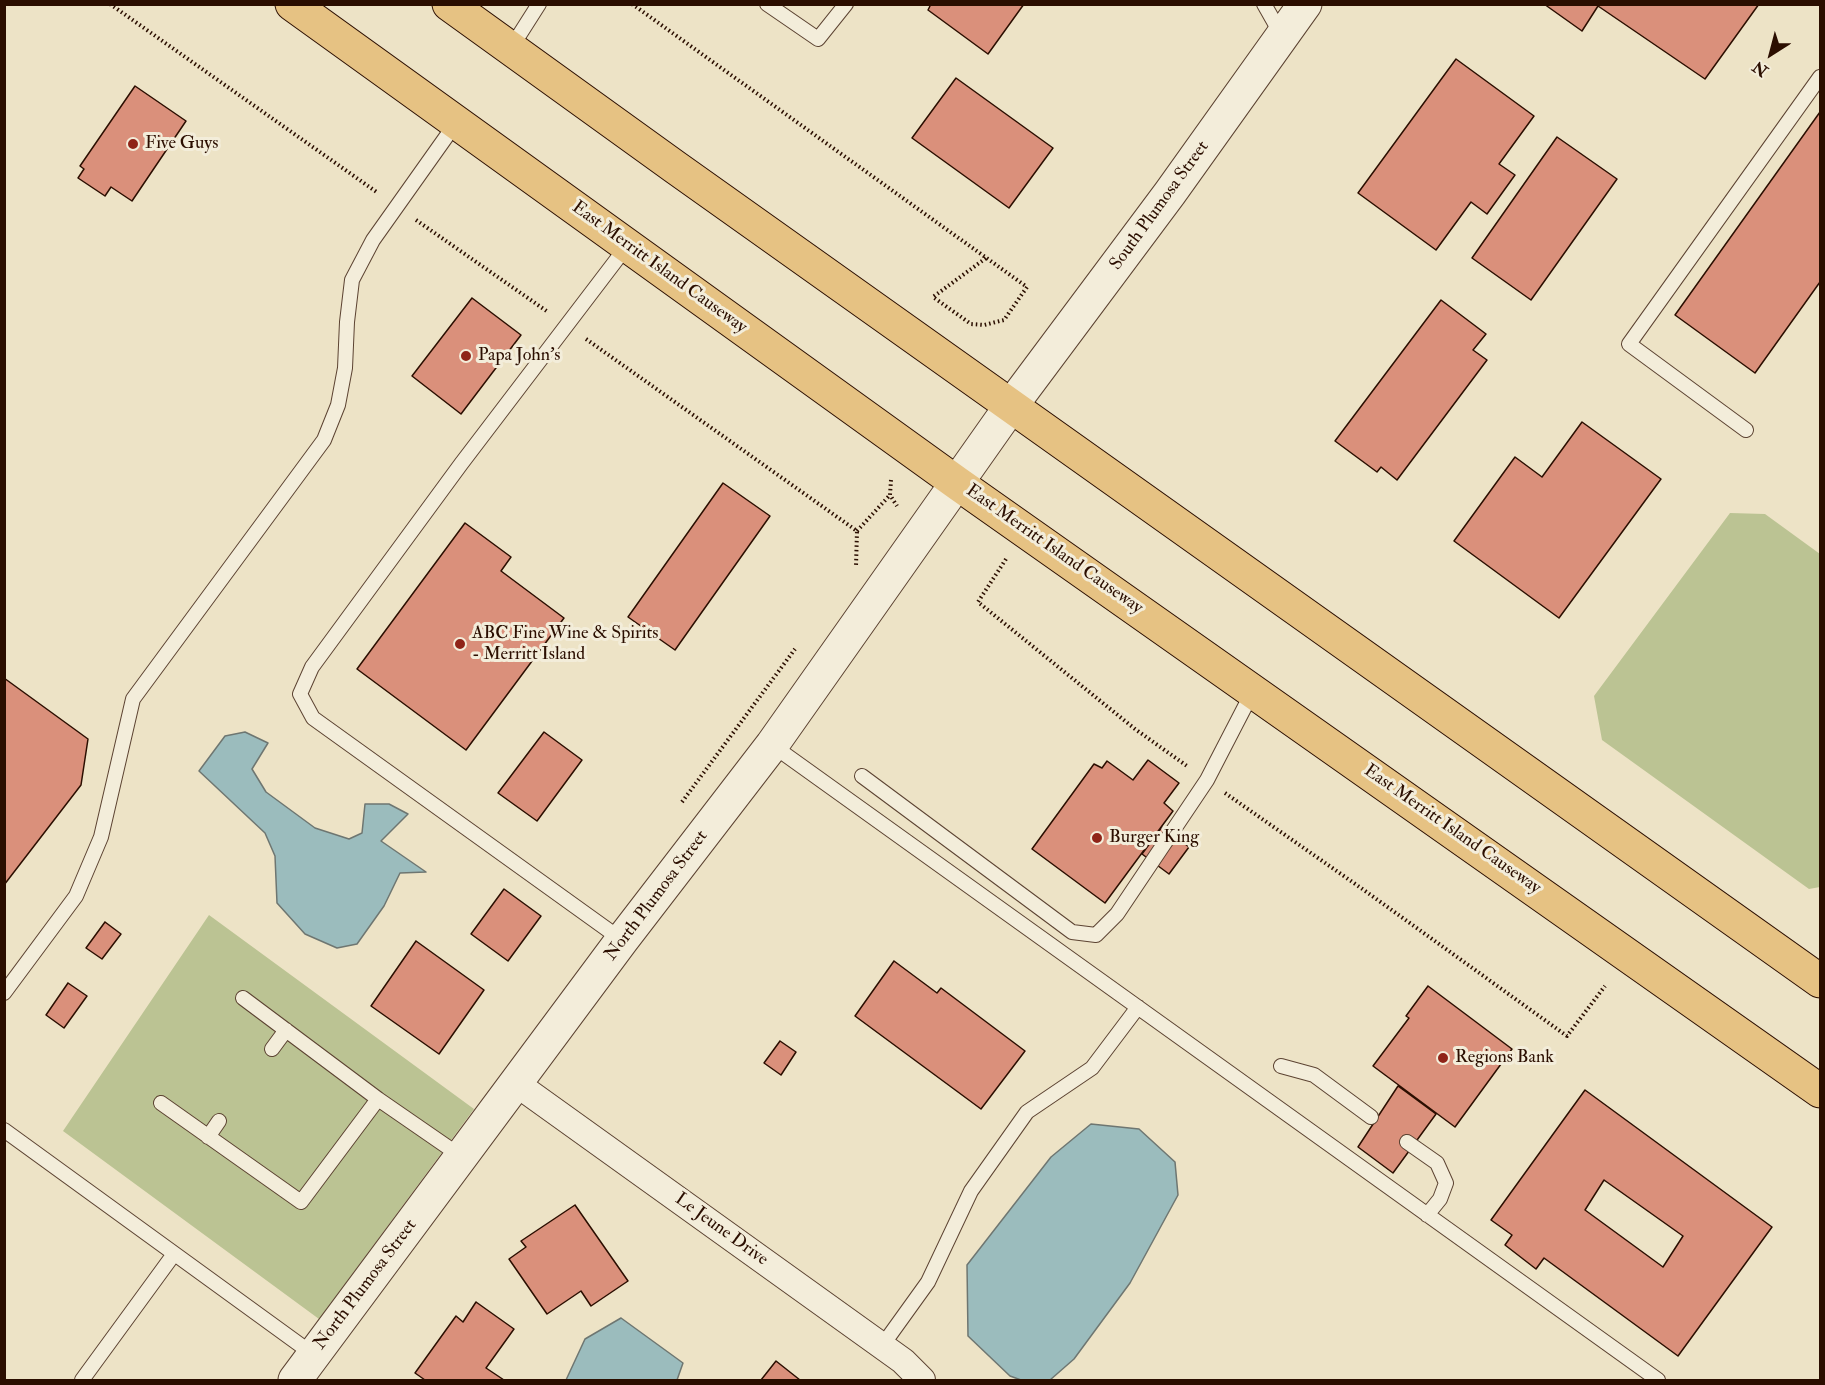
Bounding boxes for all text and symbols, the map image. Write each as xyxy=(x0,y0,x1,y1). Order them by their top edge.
north arrow xyxy=(1741,24,1801,84)
text: N xyxy=(1749,56,1772,81)
place label: Five Guys xyxy=(145,133,218,155)
marker: Five Guys xyxy=(126,137,140,151)
street label: South Plumosa Street xyxy=(1106,137,1214,275)
street label: East Merritt Island Causeway xyxy=(567,197,751,339)
place label: Papa John's xyxy=(478,345,560,367)
marker: Papa John's xyxy=(459,349,473,363)
street label: East Merritt Island Causeway xyxy=(961,481,1147,619)
place label: ABC Fine Wine & Spirits - Merritt Island xyxy=(472,623,658,666)
marker: ABC Fine Wine & Spirits - Merritt Island xyxy=(453,637,467,651)
street label: East Merritt Island Causeway xyxy=(1359,761,1545,899)
street label: North Plumosa Street xyxy=(601,826,713,966)
place label: Burger King xyxy=(1109,827,1199,849)
marker: Burger King xyxy=(1090,831,1104,845)
place label: Regions Bank xyxy=(1455,1047,1554,1069)
marker: Regions Bank xyxy=(1436,1051,1450,1065)
street label: Le Jeune Drive xyxy=(670,1189,772,1271)
street label: North Plumosa Street xyxy=(310,1215,422,1355)

